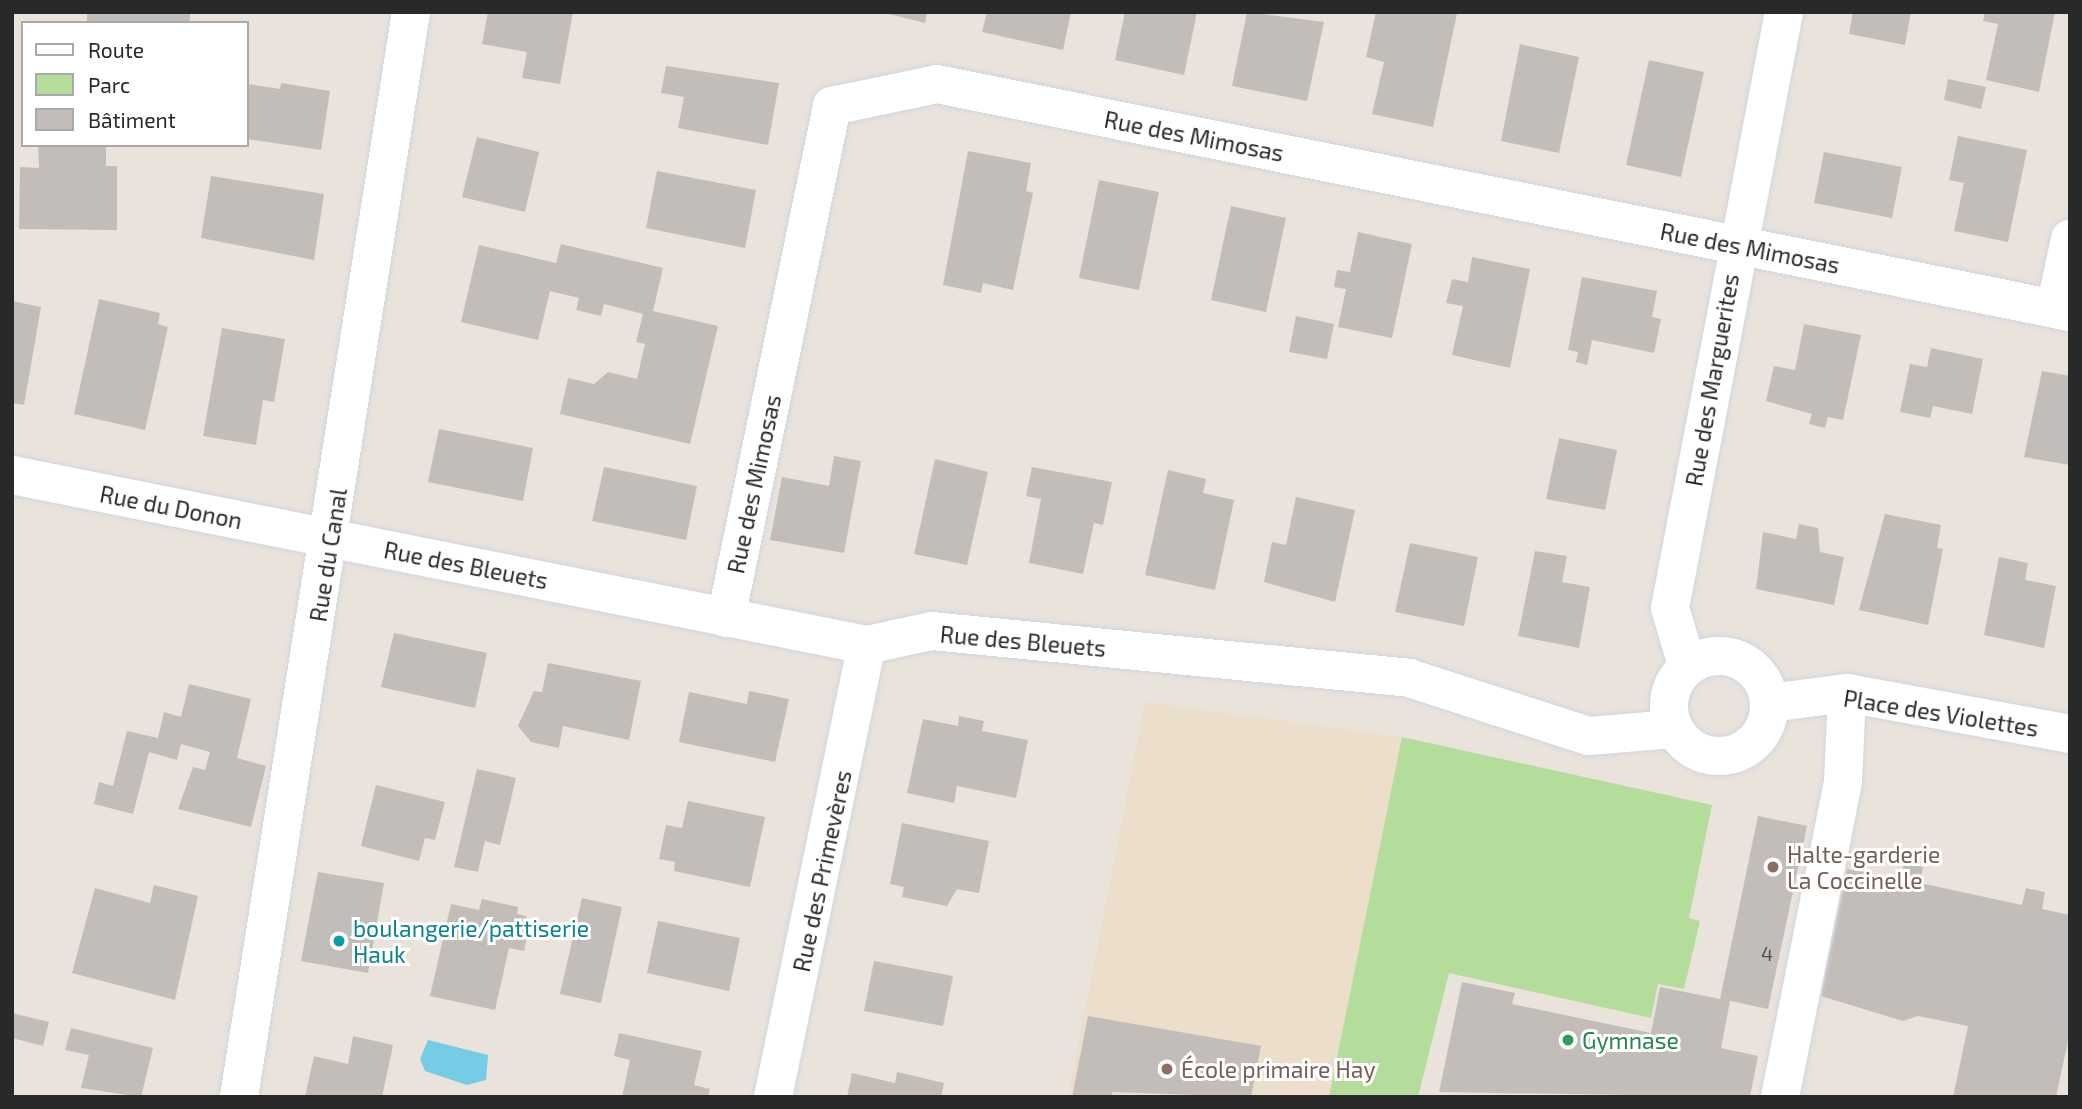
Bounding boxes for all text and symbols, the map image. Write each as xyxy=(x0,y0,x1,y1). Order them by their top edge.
legend xyxy=(21,21,248,147)
text: Route xyxy=(88,37,144,62)
text: Parc xyxy=(88,72,130,97)
street label: Rue des Mimosas xyxy=(1102,105,1286,167)
text: Bâtiment xyxy=(88,107,176,132)
street label: Rue des Mimosas xyxy=(1658,217,1842,279)
street label: Rue des Marguerites xyxy=(1680,272,1744,488)
street label: Rue des Mimosas xyxy=(722,392,786,576)
street label: Rue du Donon xyxy=(98,480,244,534)
street label: Rue du Canal xyxy=(304,486,352,624)
street label: Rue des Bleuets xyxy=(382,536,550,594)
street label: Rue des Bleuets xyxy=(939,620,1107,662)
street label: Place des Violettes xyxy=(1841,684,2041,742)
street label: Rue des Primevères xyxy=(787,768,857,974)
place label: Halte-garderie La Coccinelle xyxy=(1787,840,1940,894)
marker: Halte-garderie La Coccinelle xyxy=(1765,859,1781,875)
place label: boulangerie/pattiserie Hauk xyxy=(353,914,589,968)
marker: boulangerie/pattiserie Hauk xyxy=(331,933,347,949)
house number: 4 xyxy=(1761,943,1773,965)
place label: Gymnase xyxy=(1582,1026,1679,1054)
marker: Gymnase xyxy=(1560,1032,1576,1048)
place label: École primaire Hay xyxy=(1181,1055,1376,1083)
marker: École primaire Hay xyxy=(1159,1061,1175,1077)

